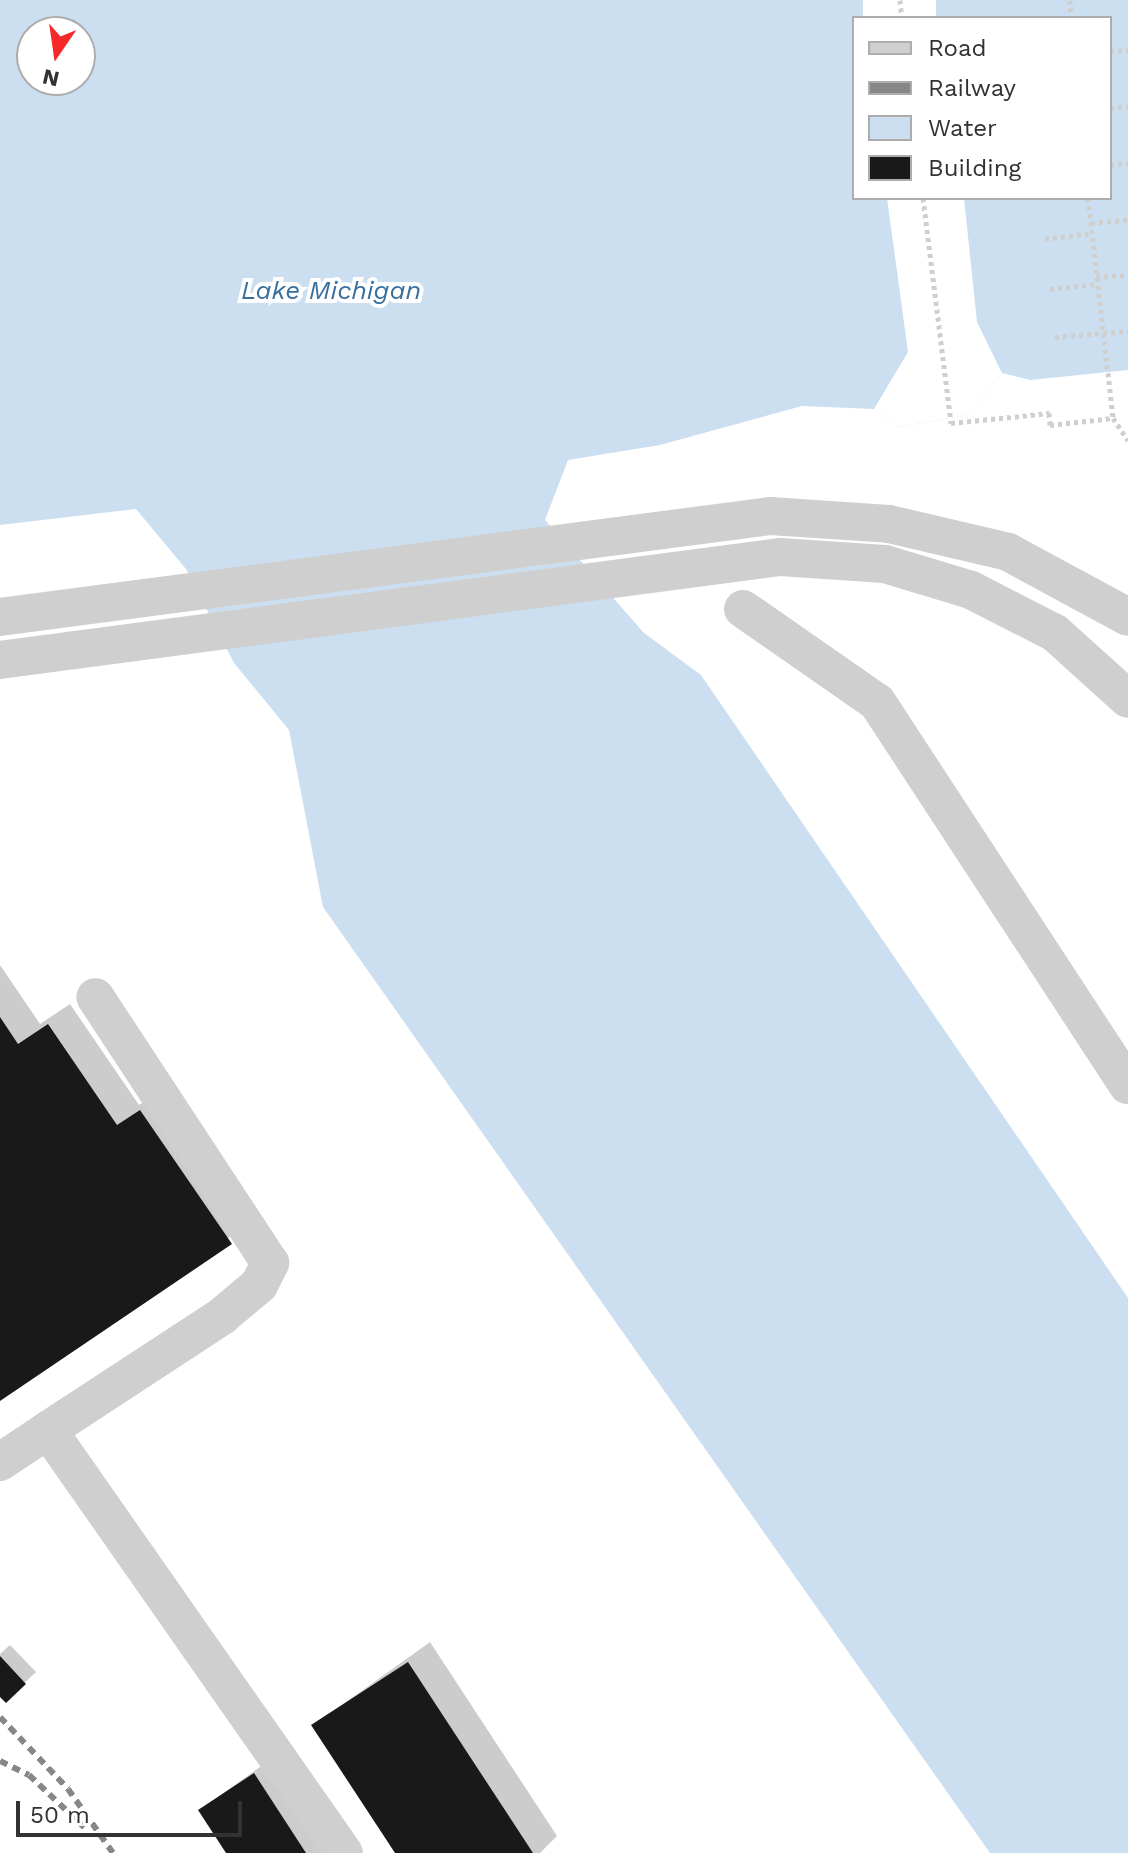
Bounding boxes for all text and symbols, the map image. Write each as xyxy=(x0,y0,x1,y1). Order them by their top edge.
north arrow xyxy=(16,16,96,96)
legend xyxy=(852,16,1112,200)
text: Road xyxy=(928,34,987,62)
text: N xyxy=(40,64,62,92)
text: Railway xyxy=(928,74,1016,102)
text: Water xyxy=(928,114,997,142)
text: Building xyxy=(928,154,1021,182)
water label: Lake Michigan xyxy=(241,275,421,307)
scale bar xyxy=(20,1785,246,1835)
text: 50 m xyxy=(30,1801,90,1829)

